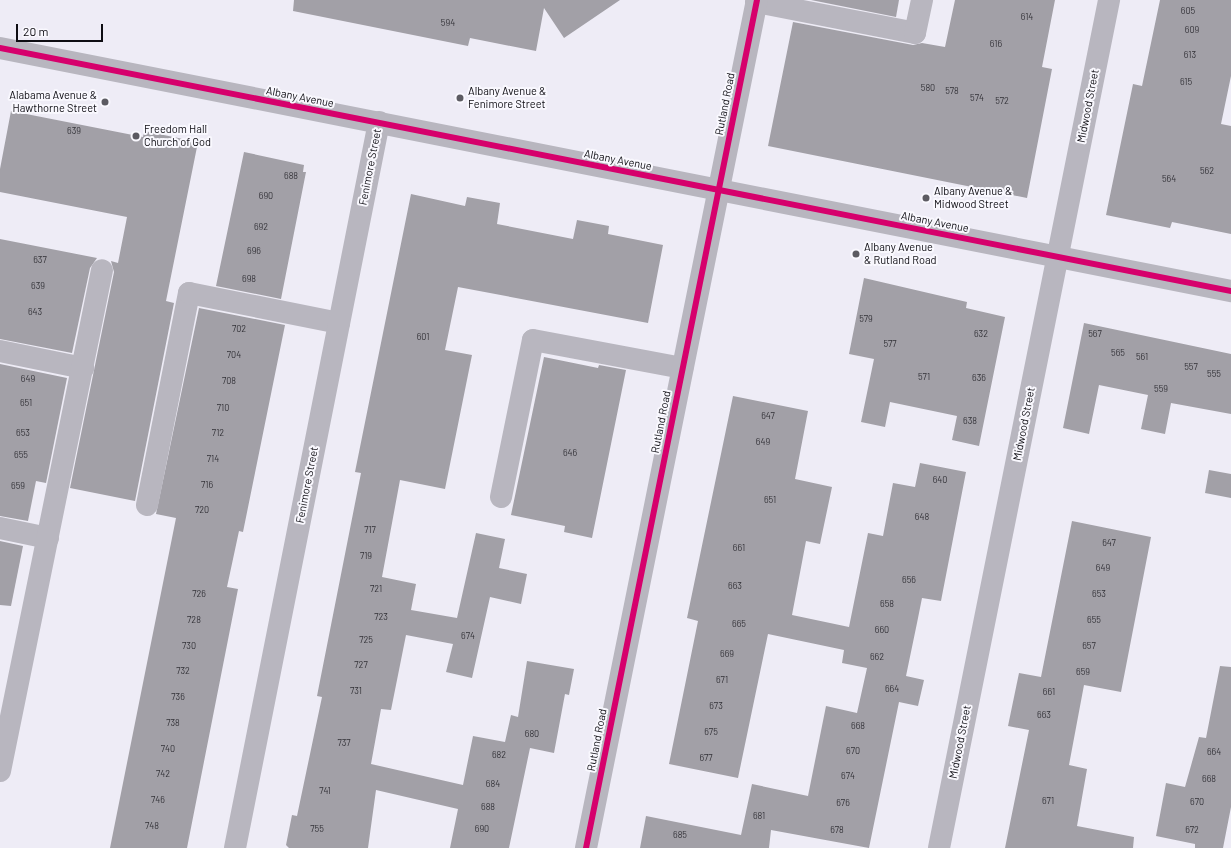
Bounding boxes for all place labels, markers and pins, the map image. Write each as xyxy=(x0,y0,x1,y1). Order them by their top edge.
place label: Albany Avenue & Fenimore Street xyxy=(468,85,546,111)
place label: Alabama Avenue & Hawthorne Street xyxy=(9,89,97,115)
marker: Albany Avenue & Fenimore Street xyxy=(455,93,465,103)
marker: Alabama Avenue & Hawthorne Street xyxy=(100,97,110,107)
place label: Freedom Hall Church of God xyxy=(144,123,211,149)
marker: Freedom Hall Church of God xyxy=(131,131,141,141)
place label: Albany Avenue & Midwood Street xyxy=(934,185,1012,211)
marker: Albany Avenue & Midwood Street xyxy=(921,193,931,203)
place label: Albany Avenue & Rutland Road xyxy=(864,241,937,267)
marker: Albany Avenue & Rutland Road xyxy=(851,249,861,259)

